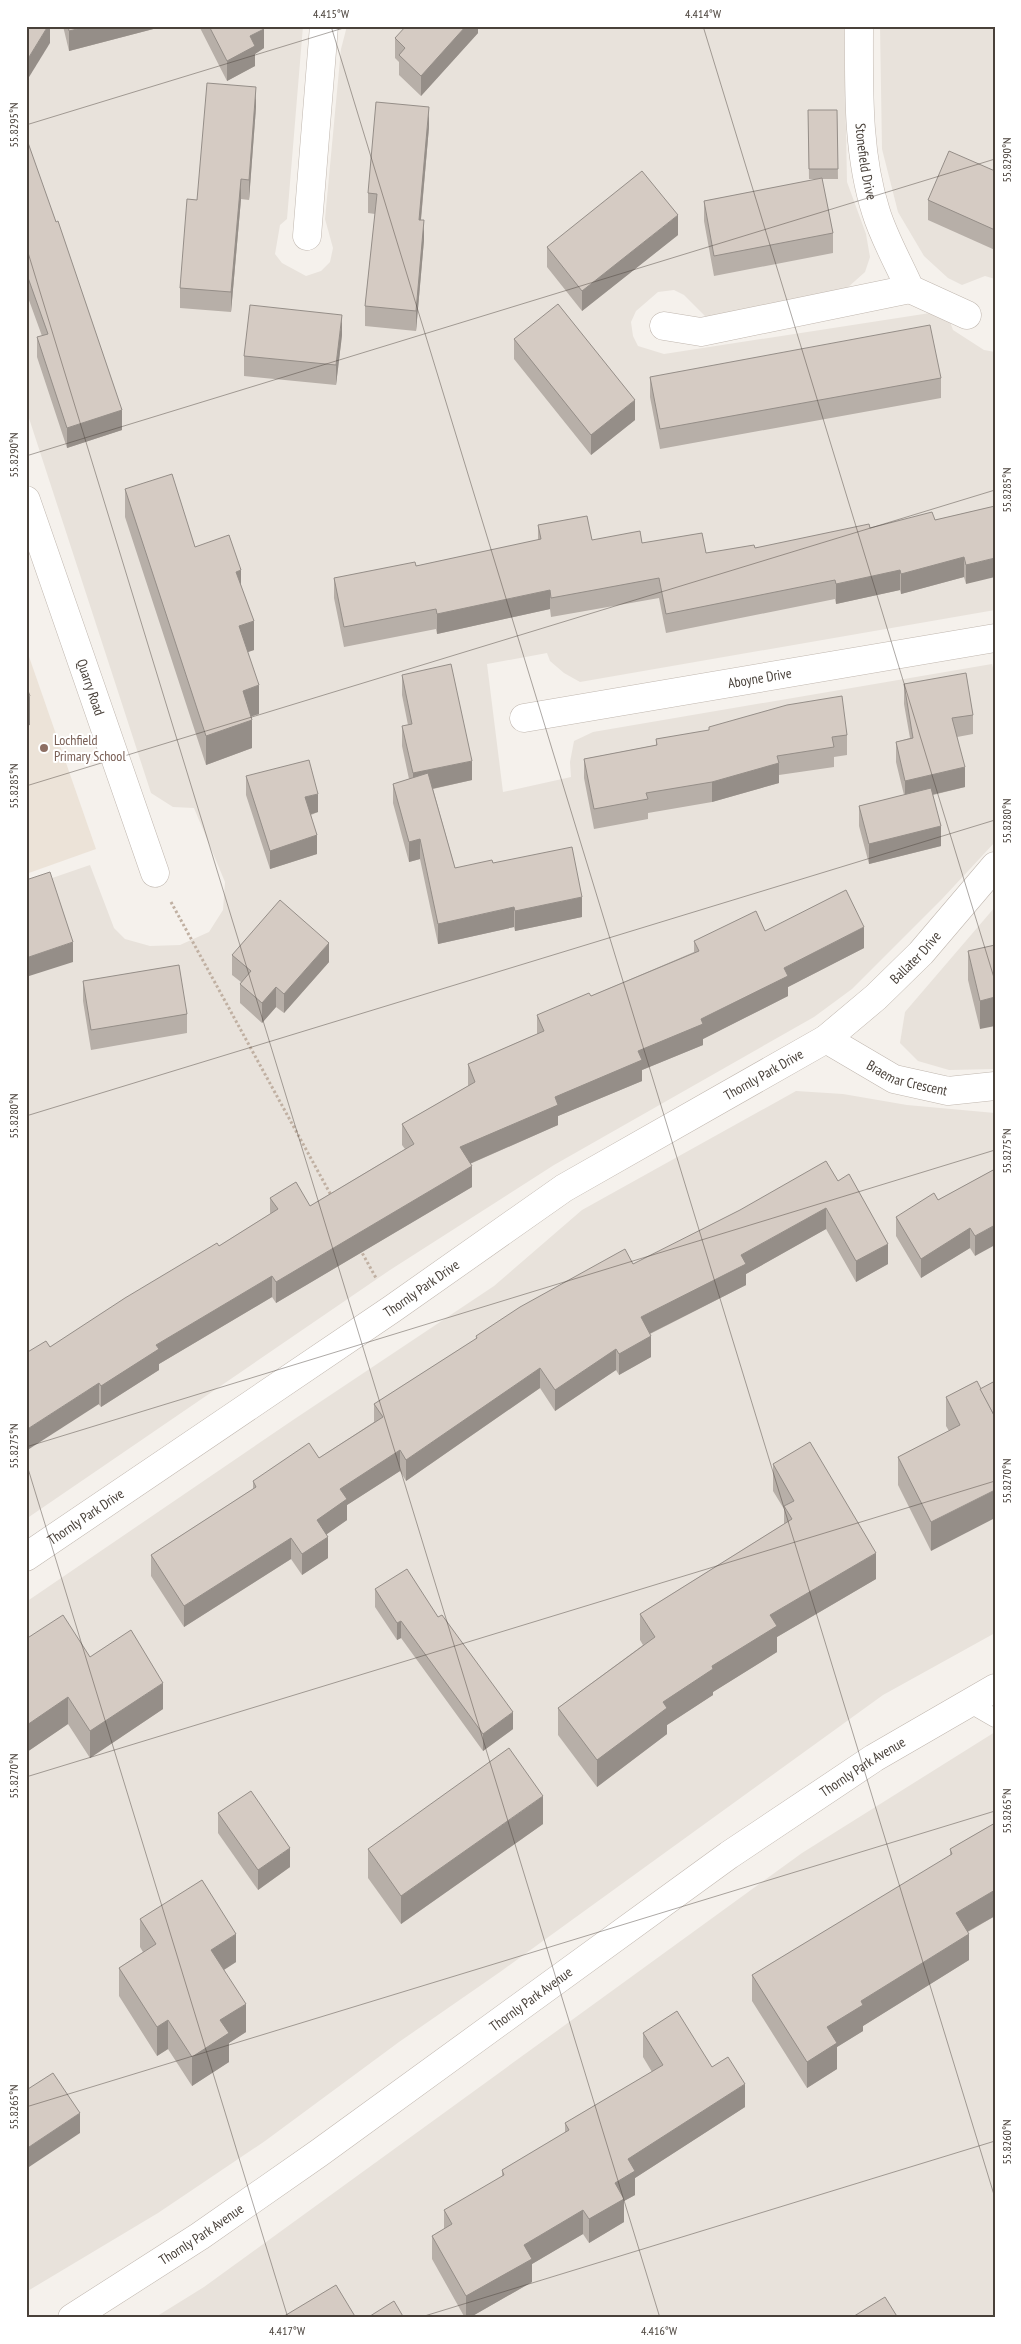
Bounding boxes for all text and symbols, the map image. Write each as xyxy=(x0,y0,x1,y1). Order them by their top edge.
text: 4.415°W xyxy=(313,6,349,21)
text: 4.414°W xyxy=(685,6,721,21)
text: 55.8295°N xyxy=(6,102,21,148)
street label: Stonefield Drive xyxy=(852,123,881,202)
text: 55.8290°N xyxy=(999,137,1014,183)
text: 55.8290°N xyxy=(6,432,21,478)
text: 55.8285°N xyxy=(999,467,1014,513)
street label: Quarry Road xyxy=(73,656,109,718)
street label: Aboyne Drive xyxy=(726,664,793,692)
place label: Lochfield Primary School xyxy=(54,731,126,765)
marker: Lochfield Primary School xyxy=(38,742,50,754)
text: 55.8285°N xyxy=(6,763,21,809)
text: 55.8280°N xyxy=(999,798,1014,844)
street label: Ballater Drive xyxy=(886,927,945,988)
street label: Thornly Park Drive xyxy=(721,1045,807,1104)
street label: Braemar Crescent xyxy=(863,1056,949,1100)
text: 55.8280°N xyxy=(6,1093,21,1139)
text: 55.8275°N xyxy=(999,1128,1014,1174)
street label: Thornly Park Drive xyxy=(380,1255,463,1321)
text: 55.8275°N xyxy=(6,1423,21,1469)
text: 55.8270°N xyxy=(999,1458,1014,1504)
street label: Thornly Park Drive xyxy=(44,1484,127,1549)
street label: Thornly Park Avenue xyxy=(816,1733,909,1801)
text: 55.8270°N xyxy=(6,1753,21,1799)
text: 55.8265°N xyxy=(999,1788,1014,1834)
street label: Thornly Park Avenue xyxy=(486,1963,576,2035)
text: 55.8265°N xyxy=(6,2084,21,2130)
text: 55.8260°N xyxy=(999,2119,1014,2165)
street label: Thornly Park Avenue xyxy=(155,2199,247,2269)
text: 4.417°W xyxy=(269,2323,305,2338)
text: 4.416°W xyxy=(641,2323,677,2338)

